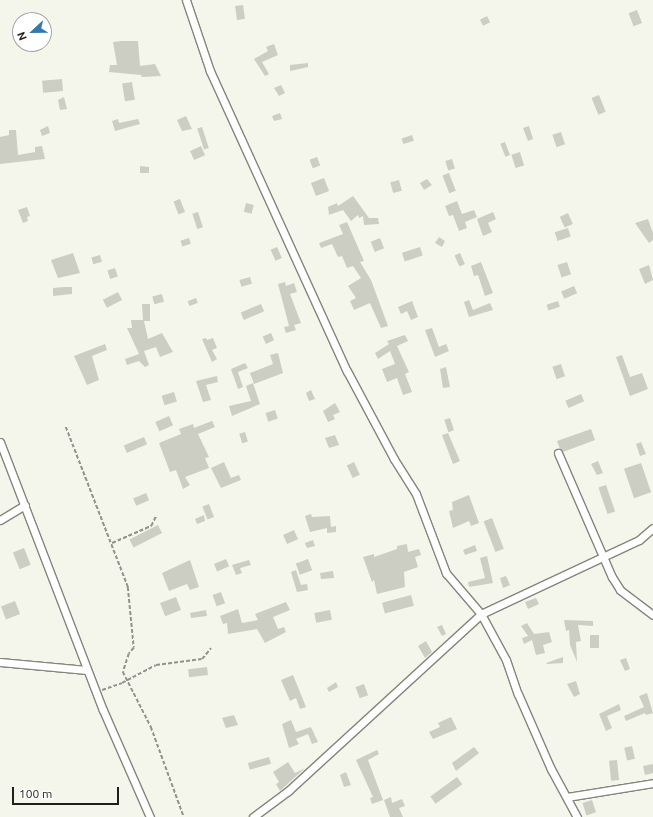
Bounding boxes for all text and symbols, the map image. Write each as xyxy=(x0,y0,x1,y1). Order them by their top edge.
north arrow xyxy=(12,12,52,52)
text: N xyxy=(15,30,29,42)
scale bar xyxy=(14,779,121,805)
text: 100 m xyxy=(19,787,52,800)

